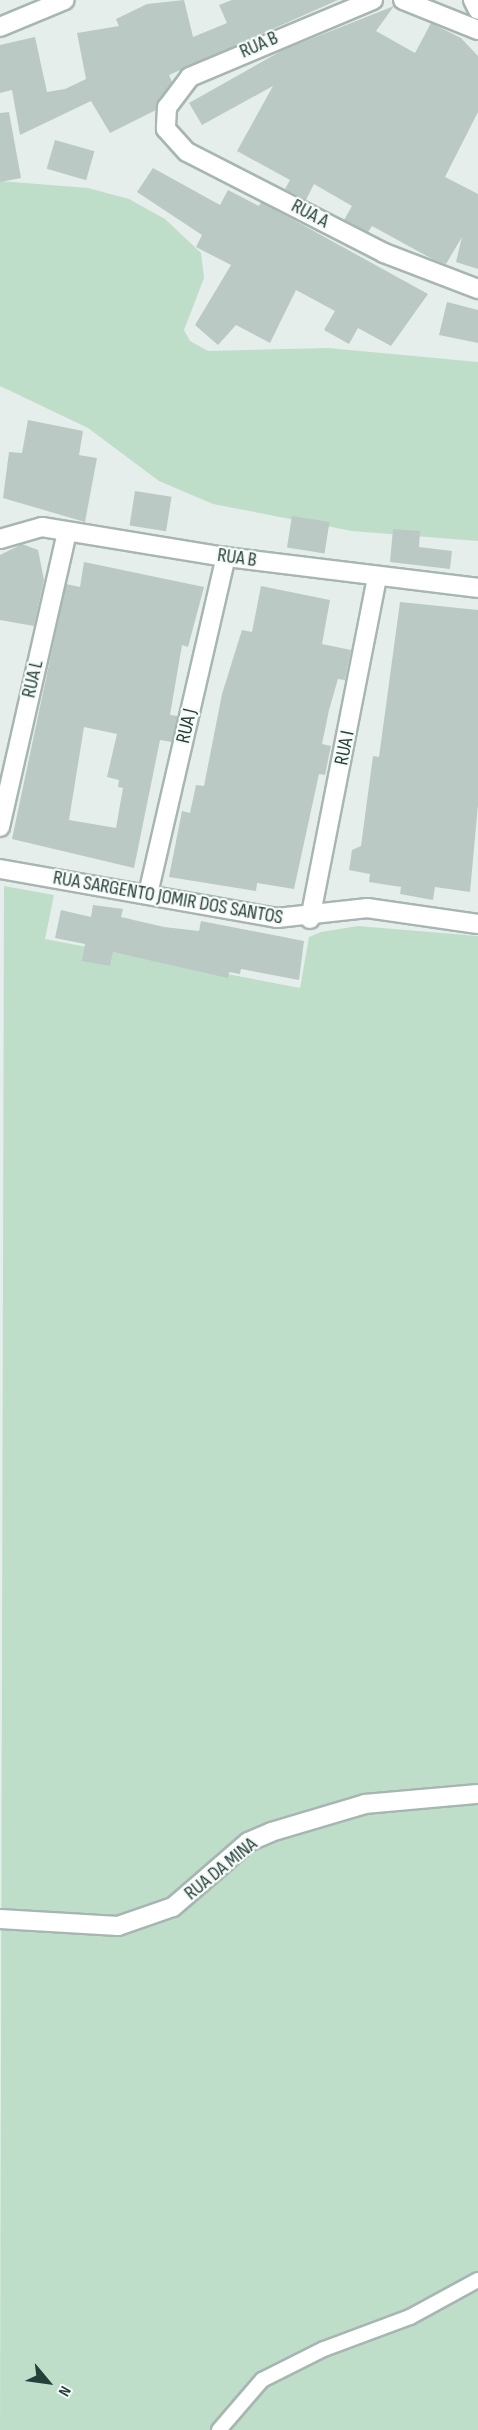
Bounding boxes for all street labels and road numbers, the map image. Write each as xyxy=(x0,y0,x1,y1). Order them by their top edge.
street label: RUA B xyxy=(236,26,282,64)
street label: RUA A xyxy=(287,194,333,234)
street label: RUA B xyxy=(216,543,258,573)
street label: RUA L xyxy=(17,658,49,700)
street label: RUA J xyxy=(171,706,203,746)
street label: RUA I xyxy=(330,729,360,767)
street label: RUA SARGENTO JOMIR DOS SANTOS xyxy=(51,866,285,930)
street label: RUA DA MINA xyxy=(180,1832,262,1906)

